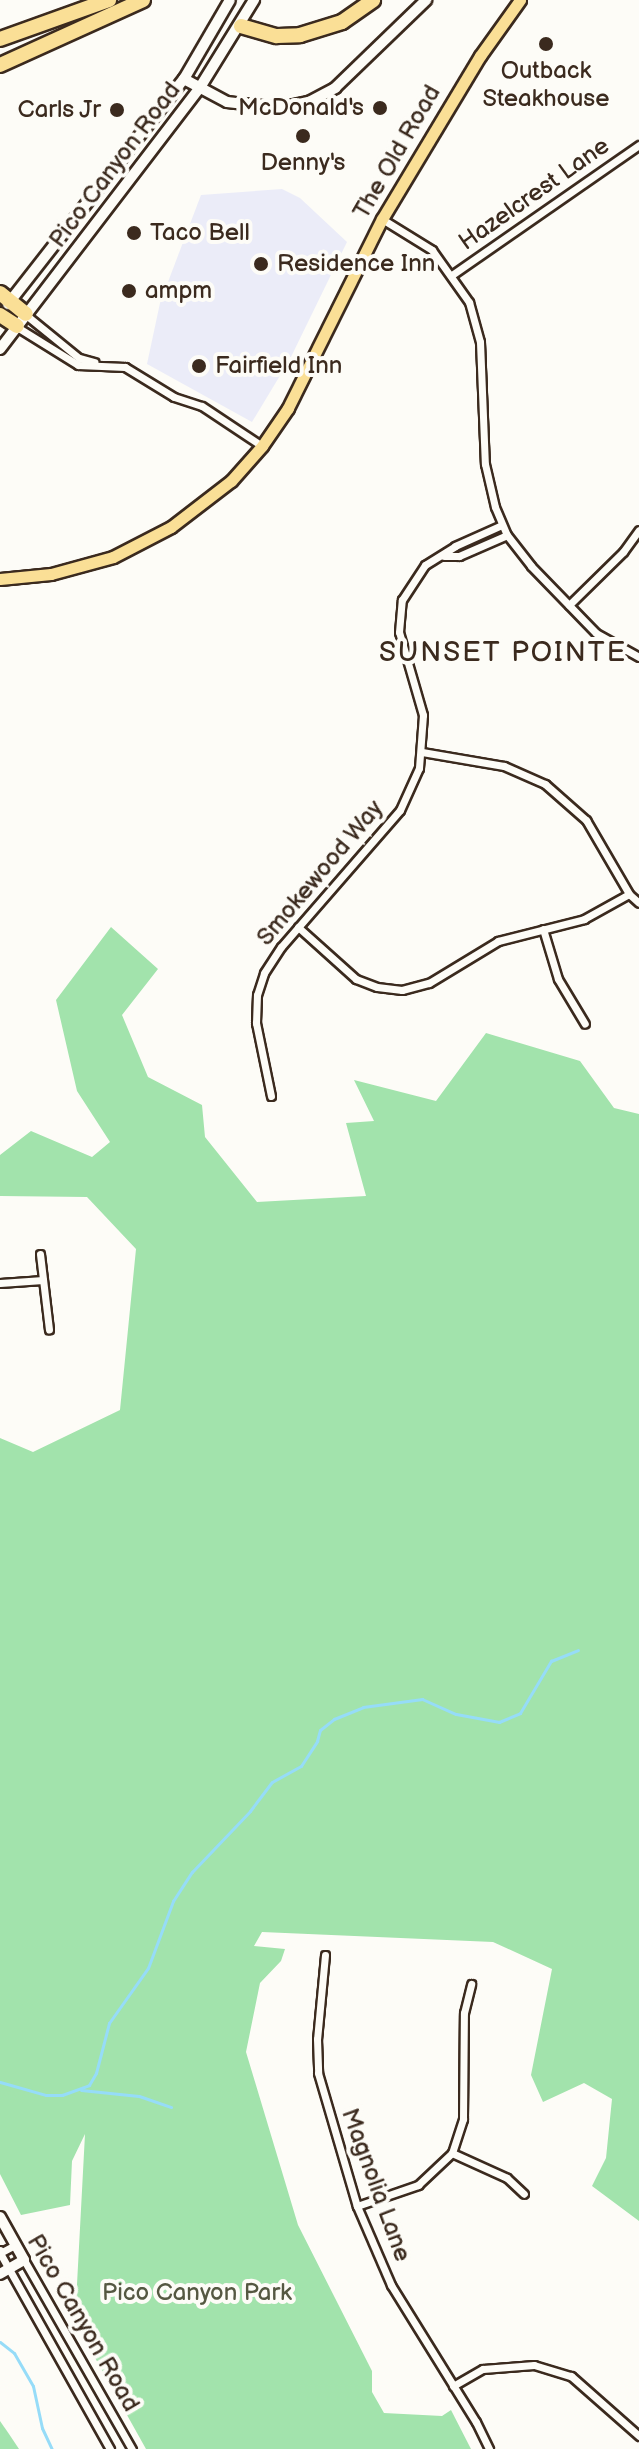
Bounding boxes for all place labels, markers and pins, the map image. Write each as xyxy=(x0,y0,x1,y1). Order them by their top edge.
marker: Outback Steakhouse xyxy=(537,35,555,53)
place label: Outback Steakhouse xyxy=(483,57,609,113)
place label: McDonald's xyxy=(238,94,364,122)
place label: Carls Jr xyxy=(16,96,101,124)
marker: McDonald's xyxy=(371,99,389,117)
marker: Carls Jr xyxy=(108,101,126,119)
marker: Denny's xyxy=(294,127,312,145)
place label: Denny's xyxy=(261,149,345,177)
place label: Taco Bell xyxy=(150,219,250,247)
marker: Taco Bell xyxy=(125,224,143,242)
place label: Residence Inn xyxy=(277,250,435,278)
marker: Residence Inn xyxy=(252,255,270,273)
place label: ampm xyxy=(145,277,212,305)
marker: ampm xyxy=(120,282,138,300)
place label: Fairfield Inn xyxy=(215,352,342,380)
marker: Fairfield Inn xyxy=(190,357,208,375)

